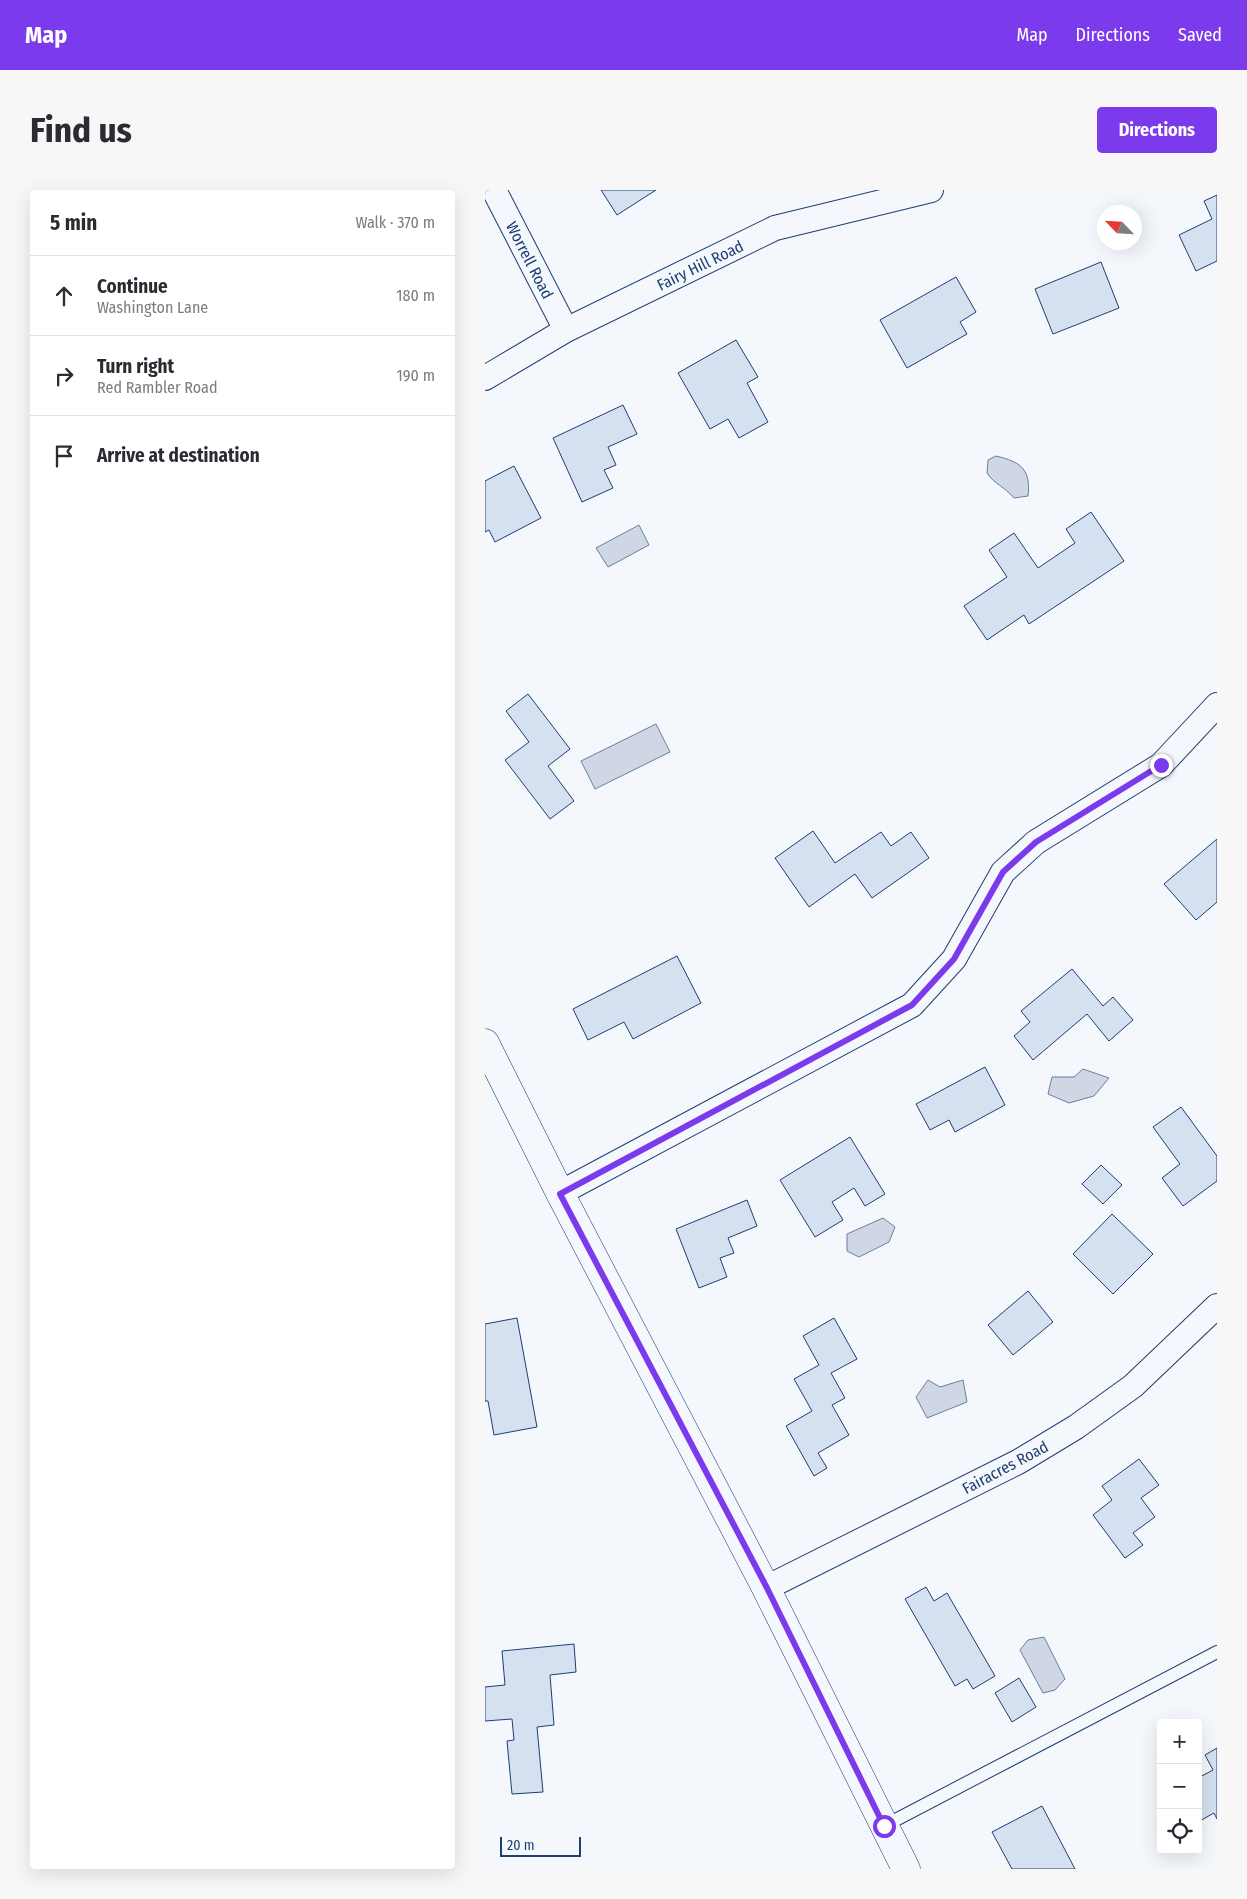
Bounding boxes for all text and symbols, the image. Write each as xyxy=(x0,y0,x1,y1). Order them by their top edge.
text: Map xyxy=(25,21,67,49)
text: Map xyxy=(1016,24,1048,46)
text: Directions xyxy=(1076,24,1150,46)
text: Saved xyxy=(1178,24,1222,46)
button: Directions xyxy=(1097,107,1217,153)
text: Find us xyxy=(30,109,132,151)
north arrow xyxy=(1097,205,1142,250)
text: 5 min xyxy=(50,210,97,236)
text: Walk · 370 m xyxy=(355,213,435,232)
street label: Worrell Road xyxy=(502,218,557,302)
street label: Fairy Hill Road xyxy=(654,236,746,294)
text: Continue xyxy=(97,275,168,298)
icon: ahead xyxy=(50,282,78,310)
text: 180 m xyxy=(396,286,435,305)
text: Washington Lane xyxy=(97,298,208,317)
text: Turn right xyxy=(97,355,174,378)
icon: right xyxy=(50,362,78,390)
text: 190 m xyxy=(397,366,435,385)
text: Red Rambler Road xyxy=(97,378,218,397)
icon: arrive xyxy=(50,442,78,470)
text: Arrive at destination xyxy=(97,444,260,467)
route end xyxy=(1150,754,1173,777)
street label: Fairacres Road xyxy=(959,1437,1051,1498)
map controls xyxy=(1157,1719,1202,1854)
button: + xyxy=(1157,1719,1202,1764)
button: − xyxy=(1157,1764,1202,1809)
button: locate xyxy=(1157,1809,1202,1854)
route start xyxy=(873,1815,896,1838)
scale bar xyxy=(500,1834,581,1857)
text: 20 m xyxy=(507,1837,535,1854)

